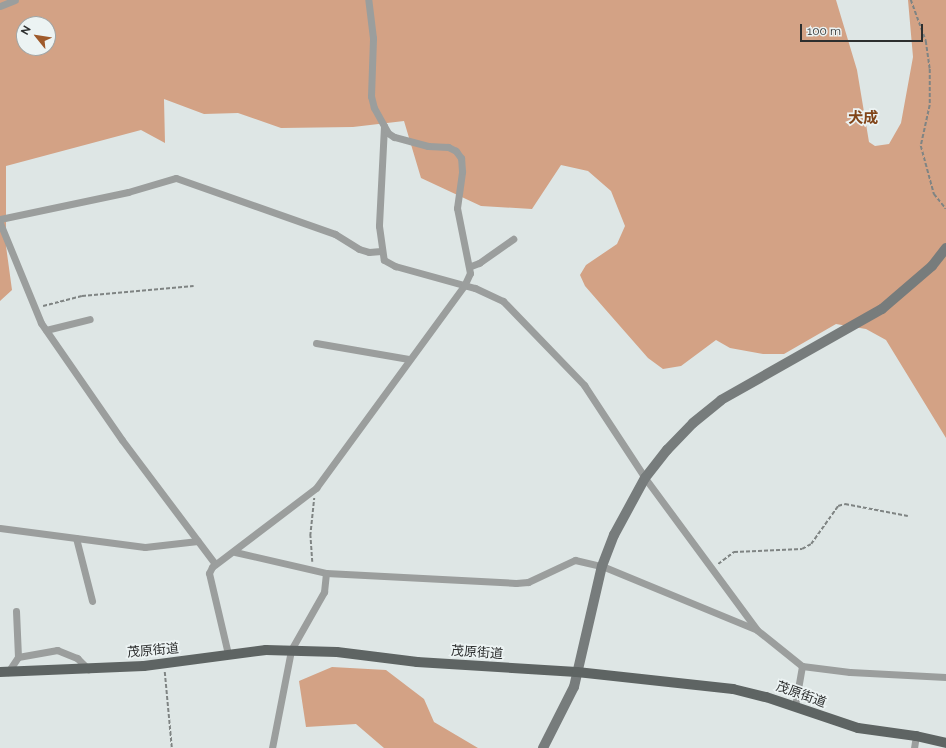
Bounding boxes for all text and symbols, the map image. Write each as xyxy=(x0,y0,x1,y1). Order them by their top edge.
north arrow xyxy=(16,16,56,56)
scale bar xyxy=(802,16,925,42)
text: N xyxy=(18,23,34,37)
text: 100 m xyxy=(807,24,841,38)
district label: 犬成 xyxy=(848,110,878,128)
street label: 茂原街道 xyxy=(126,641,180,661)
street label: 茂原街道 xyxy=(451,643,503,663)
street label: 茂原街道 xyxy=(774,679,828,711)

